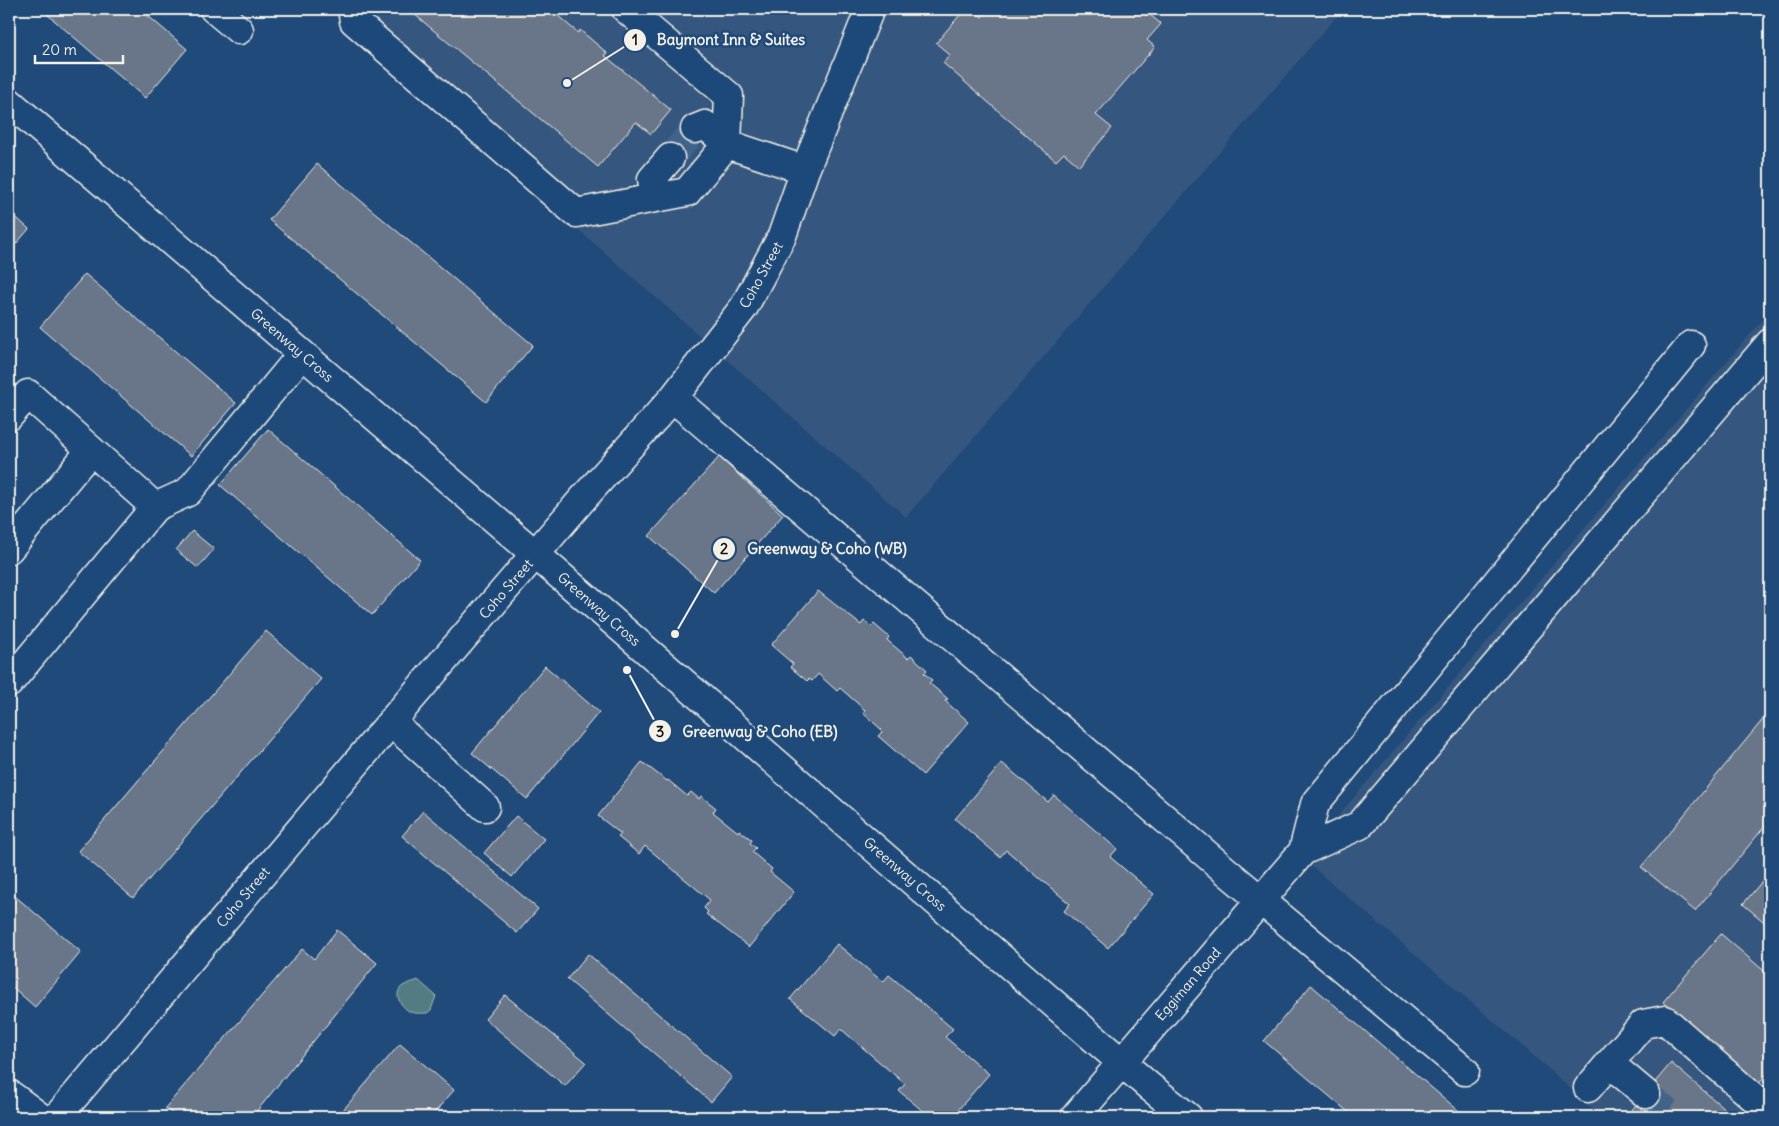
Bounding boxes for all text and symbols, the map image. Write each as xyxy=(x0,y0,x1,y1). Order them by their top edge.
callout: Baymont Inn & Suites xyxy=(622,25,815,55)
text: 1 xyxy=(632,30,638,49)
text: Baymont Inn & Suites xyxy=(657,30,805,50)
scale bar xyxy=(35,32,122,64)
text: 20 m xyxy=(42,40,77,59)
street label: Coho Street xyxy=(735,238,787,312)
street label: Greenway Cross xyxy=(247,304,337,386)
callout: Greenway & Coho (WB) xyxy=(712,534,917,564)
text: 2 xyxy=(720,539,728,558)
text: Greenway & Coho (WB) xyxy=(747,539,907,559)
street label: Coho Street xyxy=(475,555,537,623)
street label: Greenway Cross xyxy=(554,568,644,650)
callout: Greenway & Coho (EB) xyxy=(647,716,847,746)
text: 3 xyxy=(656,722,664,741)
text: Greenway & Coho (EB) xyxy=(683,722,838,742)
street label: Greenway Cross xyxy=(860,833,950,915)
street label: Coho Street xyxy=(212,863,274,931)
street label: Eggiman Road xyxy=(1151,944,1225,1024)

